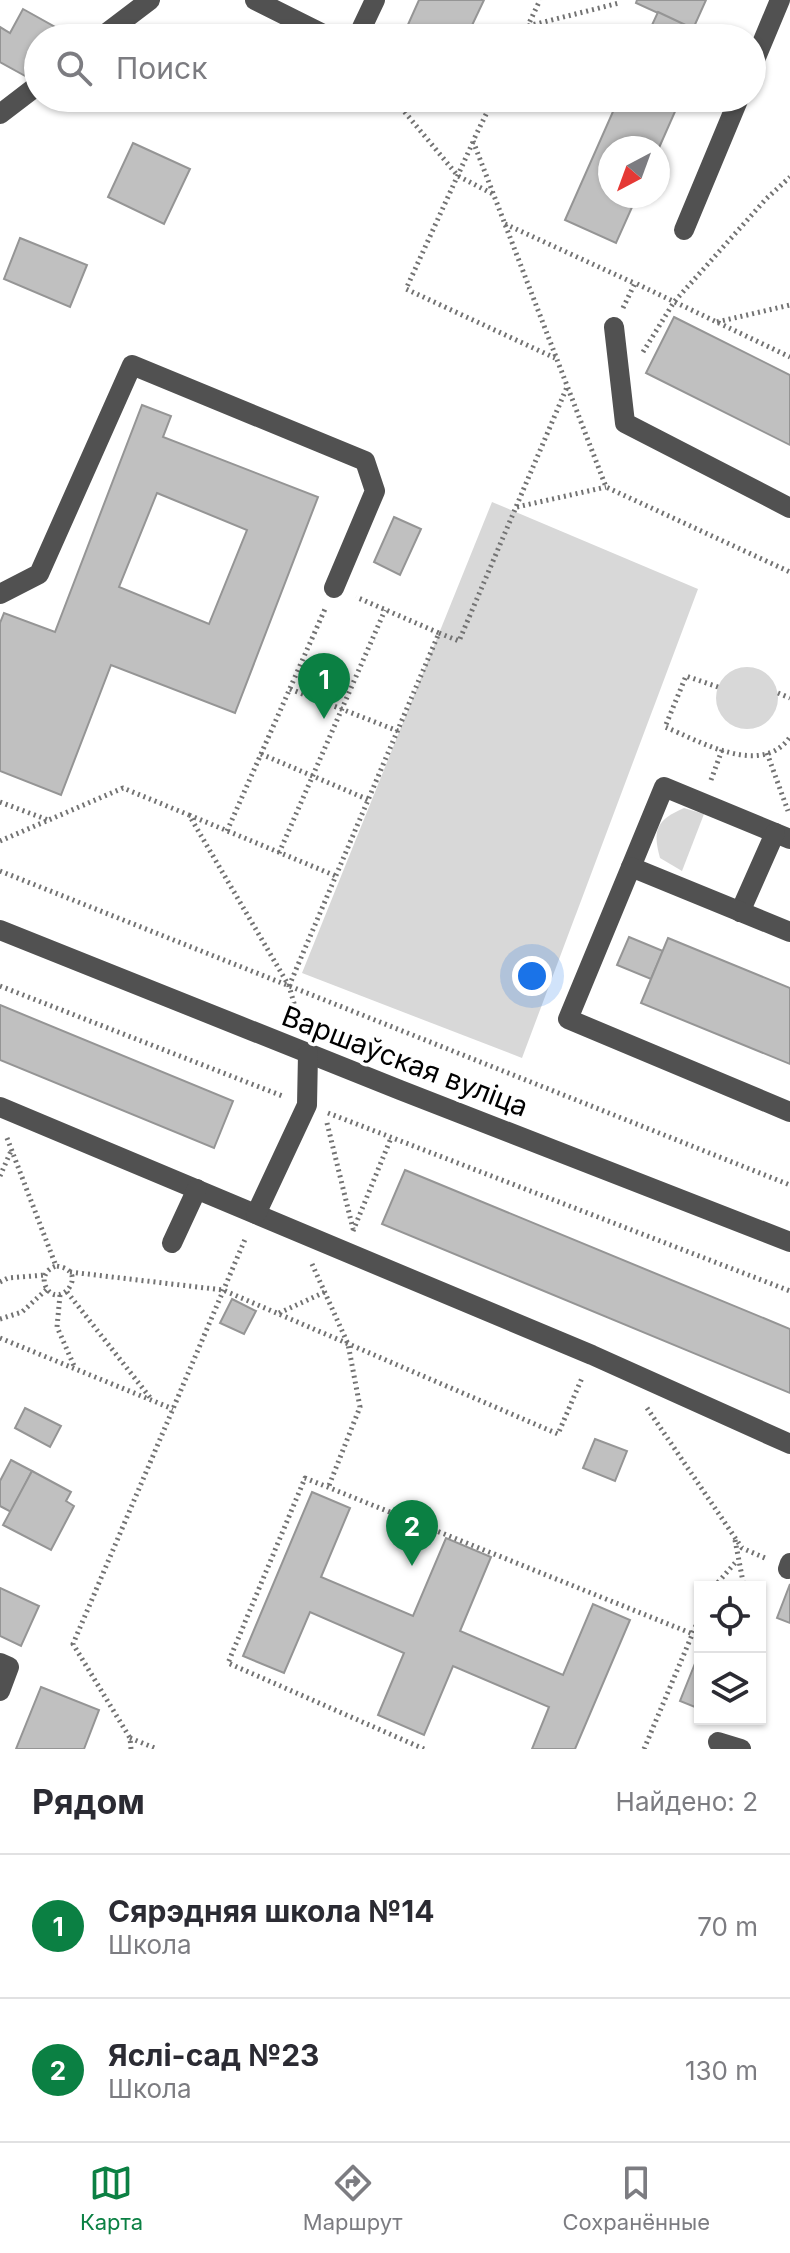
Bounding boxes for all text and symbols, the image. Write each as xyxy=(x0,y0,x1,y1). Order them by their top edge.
search box xyxy=(24,24,766,112)
icon: search xyxy=(52,46,96,90)
text: Поиск xyxy=(116,50,207,86)
north arrow xyxy=(598,136,670,208)
pin: 1 xyxy=(298,653,350,719)
your location xyxy=(512,956,552,996)
street label: Варшаўская вуліца xyxy=(277,998,533,1124)
pin: 2 xyxy=(386,1500,438,1566)
map controls xyxy=(694,1581,766,1725)
button: locate xyxy=(694,1581,766,1653)
button: layers xyxy=(694,1653,766,1725)
text: Рядом xyxy=(32,1781,145,1822)
text: Найдено: 2 xyxy=(616,1786,758,1817)
text: Сярэдняя школа №14 xyxy=(108,1893,434,1929)
text: 1 xyxy=(52,1911,64,1942)
text: 70 m xyxy=(697,1911,758,1942)
text: Школа xyxy=(108,1929,192,1960)
text: Яслі-сад №23 xyxy=(108,2037,319,2073)
text: 2 xyxy=(50,2055,66,2086)
text: 130 m xyxy=(685,2055,758,2086)
text: Школа xyxy=(108,2073,192,2104)
tab: Карта xyxy=(80,2161,143,2235)
tab: Маршрут xyxy=(303,2161,403,2235)
tab: Сохранённые xyxy=(562,2161,710,2235)

